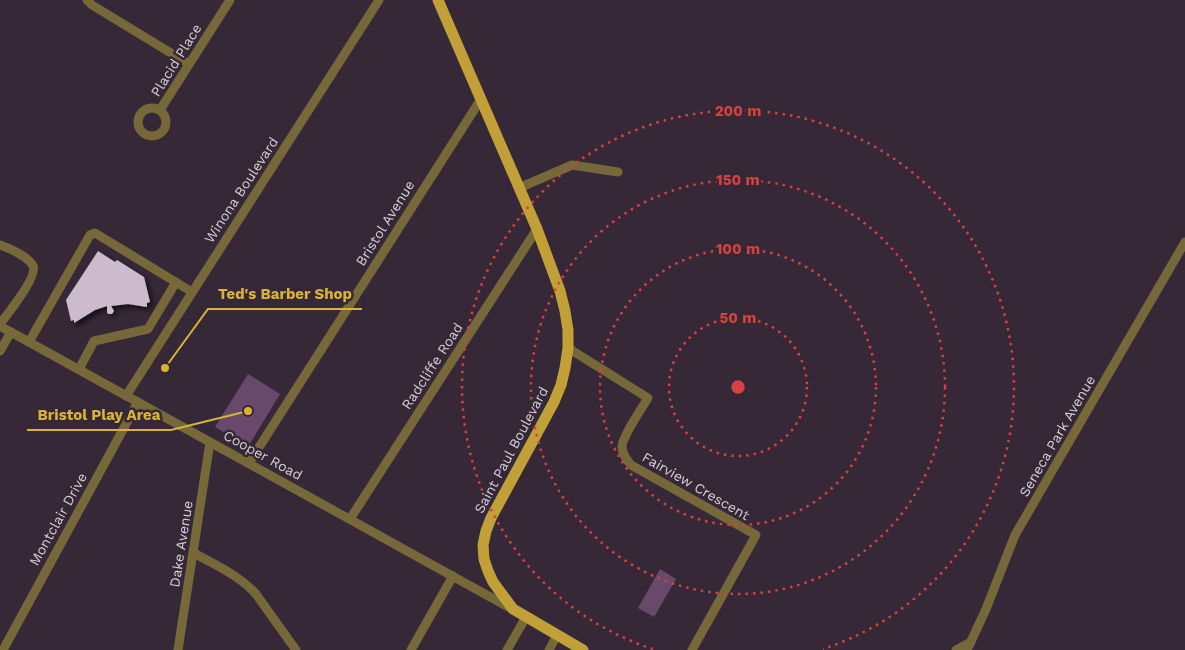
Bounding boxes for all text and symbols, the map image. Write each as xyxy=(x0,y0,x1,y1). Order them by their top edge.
street label: Placid Place xyxy=(147,21,205,99)
text: 200 m xyxy=(715,102,761,120)
street label: Winona Boulevard xyxy=(201,134,281,246)
text: 150 m xyxy=(716,171,760,189)
street label: Bristol Avenue xyxy=(352,177,418,269)
text: 100 m xyxy=(716,240,760,258)
callout: Ted's Barber Shop xyxy=(208,279,362,309)
text: Ted's Barber Shop xyxy=(218,285,352,303)
text: 50 m xyxy=(720,309,756,327)
street label: Radcliffe Road xyxy=(398,320,466,412)
street label: Seneca Park Avenue xyxy=(1016,372,1098,500)
centre of rings xyxy=(729,378,747,396)
street label: Saint Paul Boulevard xyxy=(471,384,551,516)
callout: Bristol Play Area xyxy=(27,400,171,430)
text: Bristol Play Area xyxy=(38,406,161,424)
street label: Cooper Road xyxy=(221,427,305,483)
street label: Fairview Crescent xyxy=(640,449,753,523)
street label: Montclair Drive xyxy=(26,470,90,568)
street label: Dake Avenue xyxy=(166,500,196,588)

